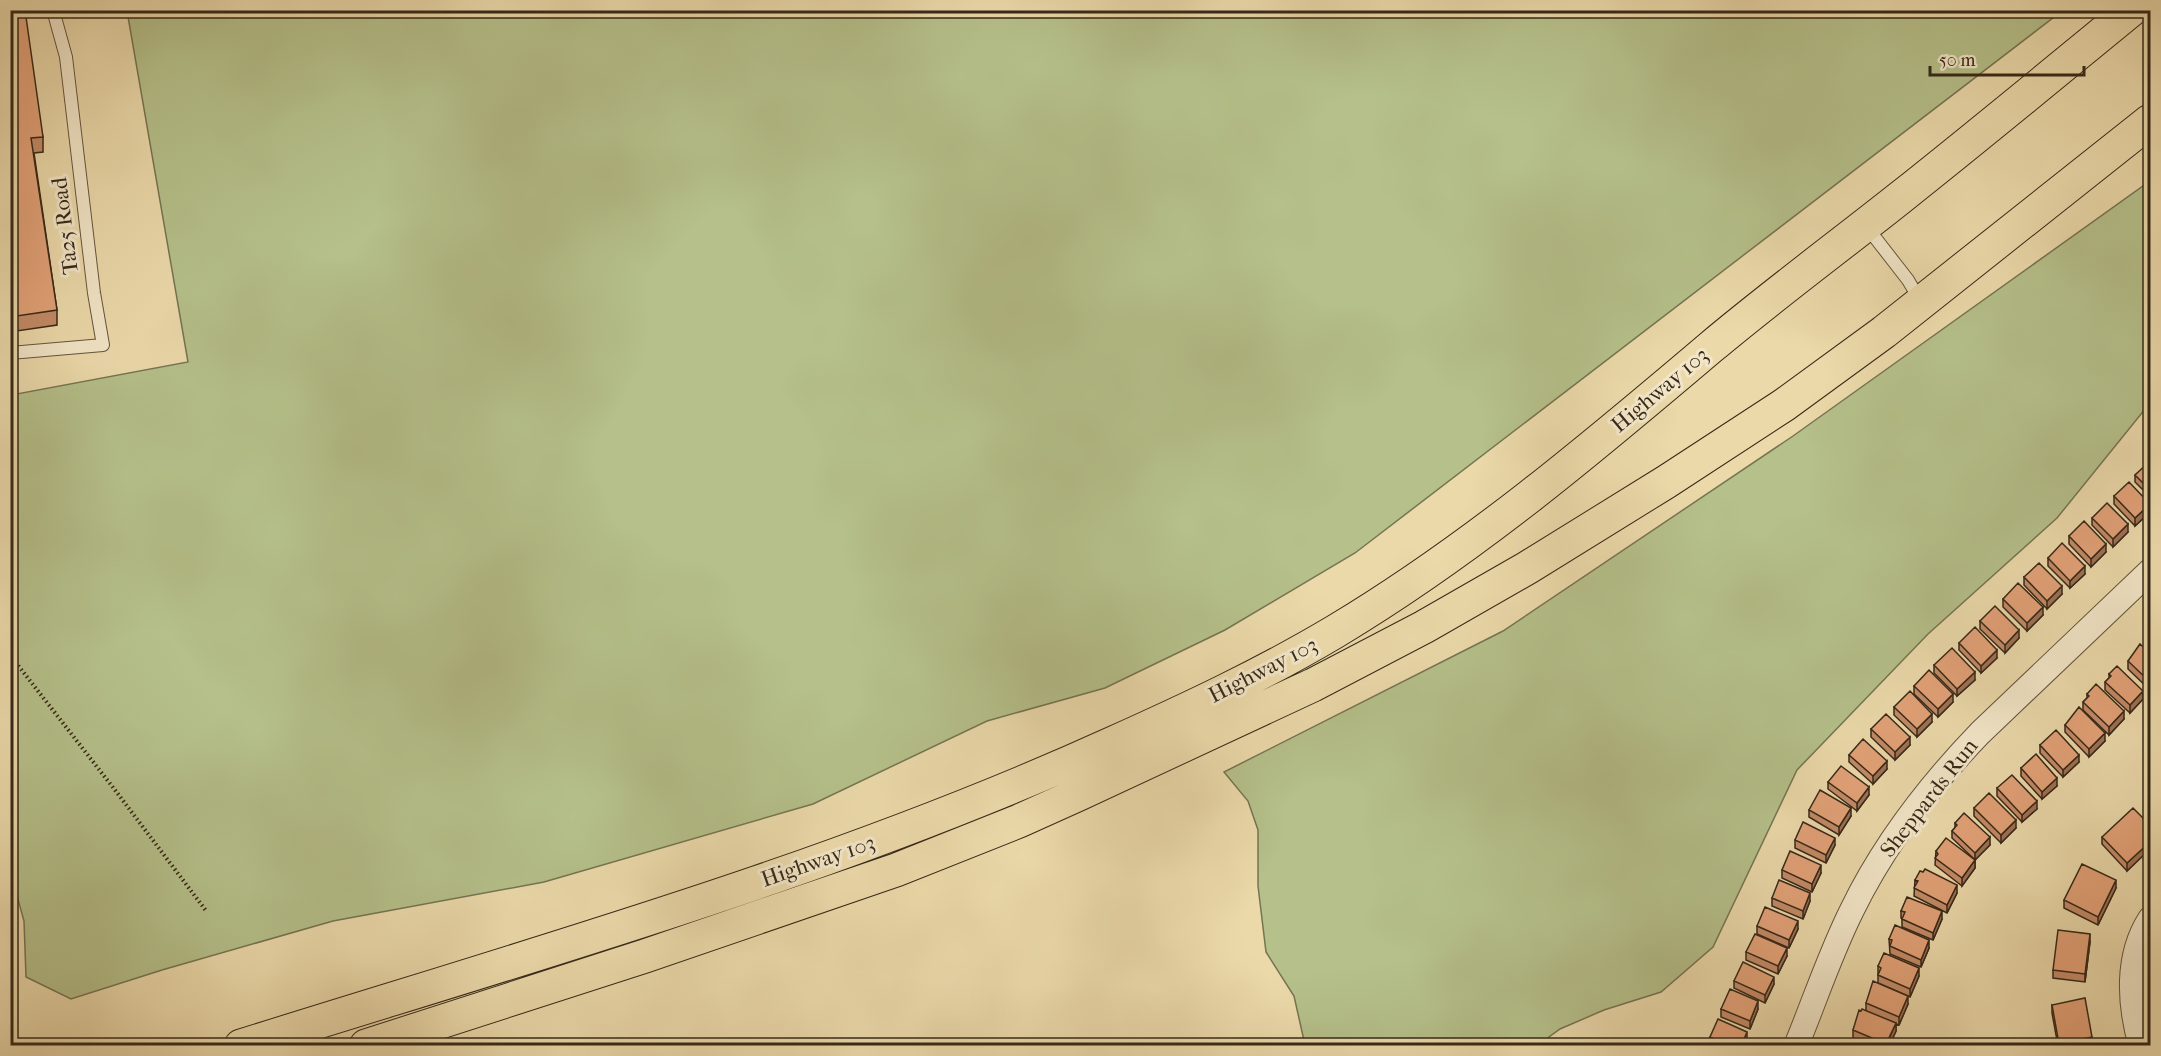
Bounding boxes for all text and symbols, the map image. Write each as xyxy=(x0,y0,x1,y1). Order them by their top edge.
scale bar xyxy=(1930,39,2084,77)
text: 50 m xyxy=(1939,50,1976,71)
street label: Ta25 Road xyxy=(46,175,84,276)
street label: Highway 103 xyxy=(1606,342,1714,438)
street label: Highway 103 xyxy=(1204,631,1322,709)
street label: Sheppards Run xyxy=(1875,733,1983,862)
street label: Highway 103 xyxy=(758,829,878,893)

